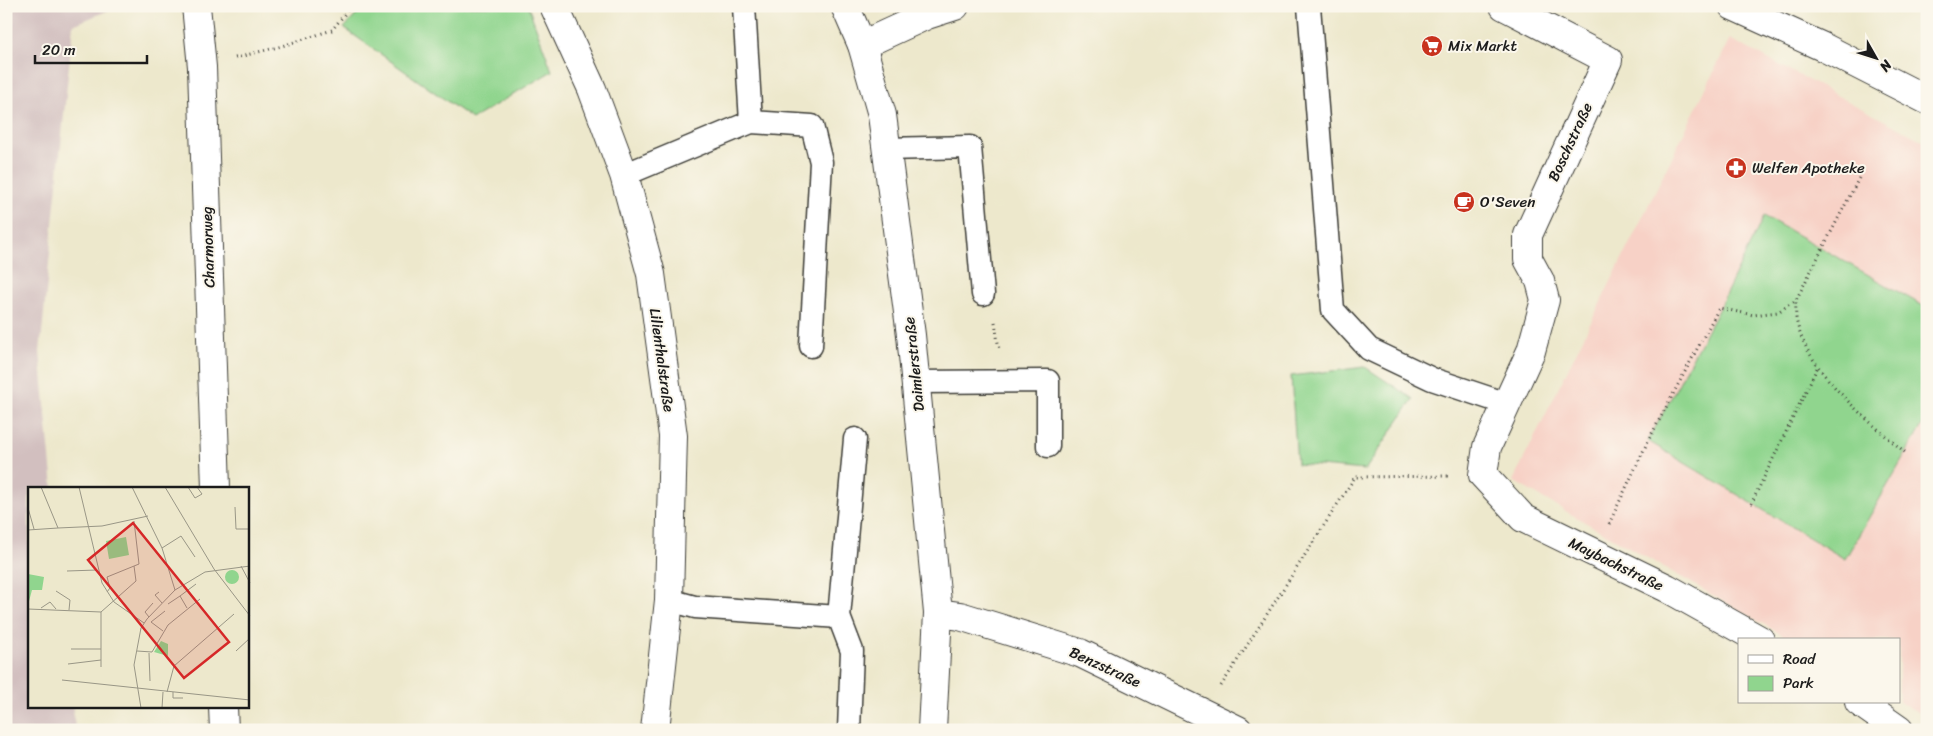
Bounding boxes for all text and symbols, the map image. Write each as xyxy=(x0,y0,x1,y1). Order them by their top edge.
scale bar xyxy=(35,32,148,64)
north arrow xyxy=(1850,32,1900,82)
place label: Mix Markt xyxy=(1448,33,1517,59)
supermarket icon: Mix Markt xyxy=(1420,34,1444,58)
text: 20 m xyxy=(42,37,76,63)
text: N xyxy=(1873,53,1899,78)
street label: Boschstraße xyxy=(1540,98,1600,186)
place label: Welfen Apotheke xyxy=(1752,155,1865,181)
pharmacy icon: Welfen Apotheke xyxy=(1724,156,1748,180)
place label: O'Seven xyxy=(1480,189,1535,215)
cafe icon: O'Seven xyxy=(1452,190,1476,214)
street label: Charmorweg xyxy=(194,206,222,288)
street label: Lilienthalstraße xyxy=(642,306,682,414)
street label: Daimlerstraße xyxy=(896,315,932,413)
inset map xyxy=(28,487,249,708)
street label: Maybachstraße xyxy=(1564,530,1668,598)
legend xyxy=(1738,638,1900,704)
street label: Benzstraße xyxy=(1065,639,1145,695)
text: Road xyxy=(1783,646,1816,672)
text: Park xyxy=(1783,670,1814,696)

